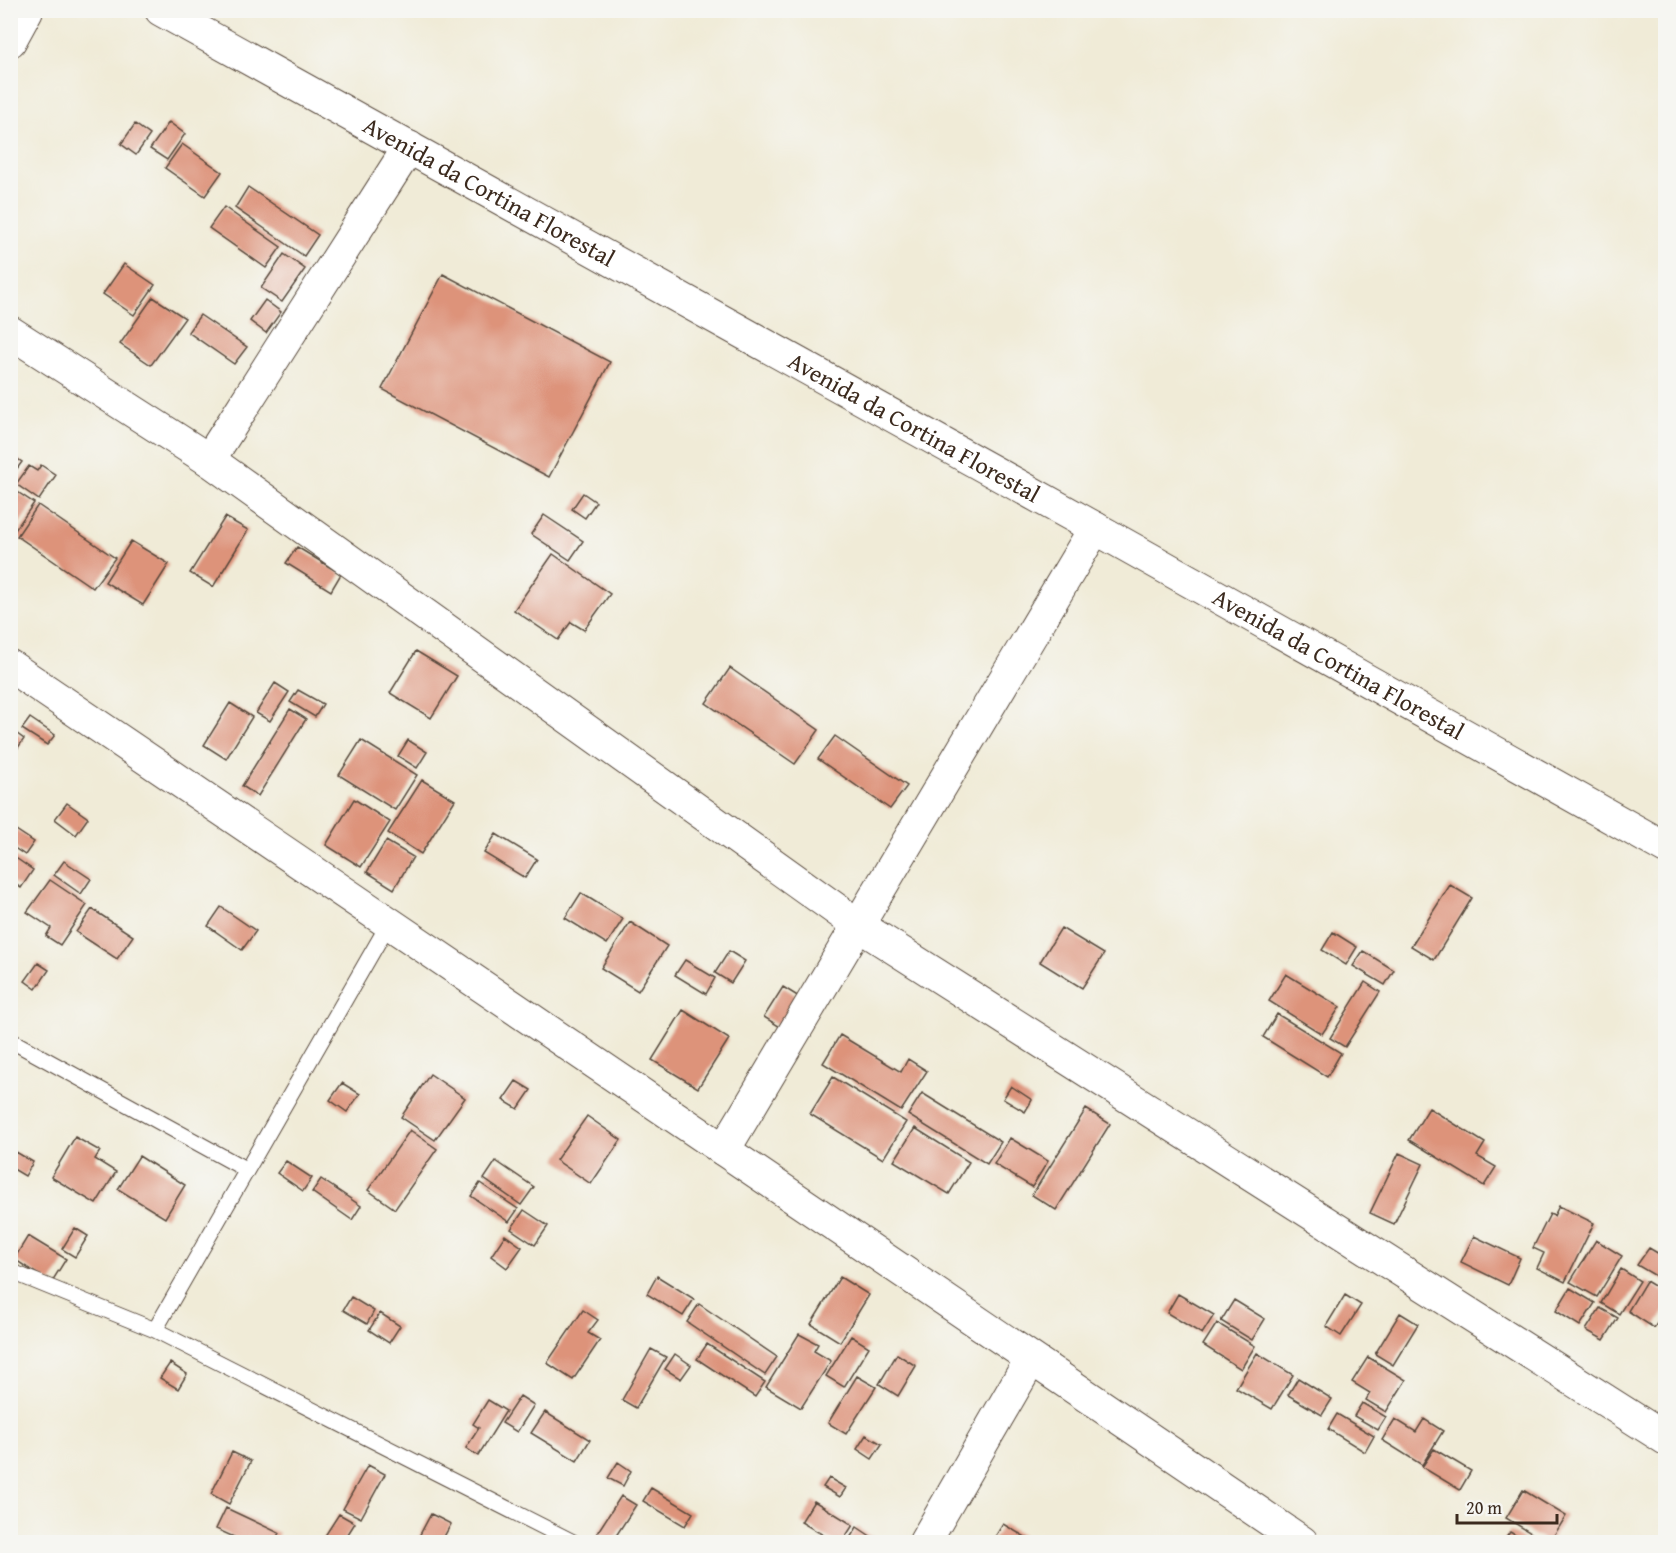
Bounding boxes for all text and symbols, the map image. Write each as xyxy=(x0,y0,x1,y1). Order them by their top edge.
street label: Avenida da Cortina Florestal xyxy=(357,107,622,276)
street label: Avenida da Cortina Florestal xyxy=(782,343,1047,511)
street label: Avenida da Cortina Florestal xyxy=(1206,579,1471,749)
scale bar xyxy=(1457,1487,1558,1525)
text: 20 m xyxy=(1466,1494,1502,1521)

